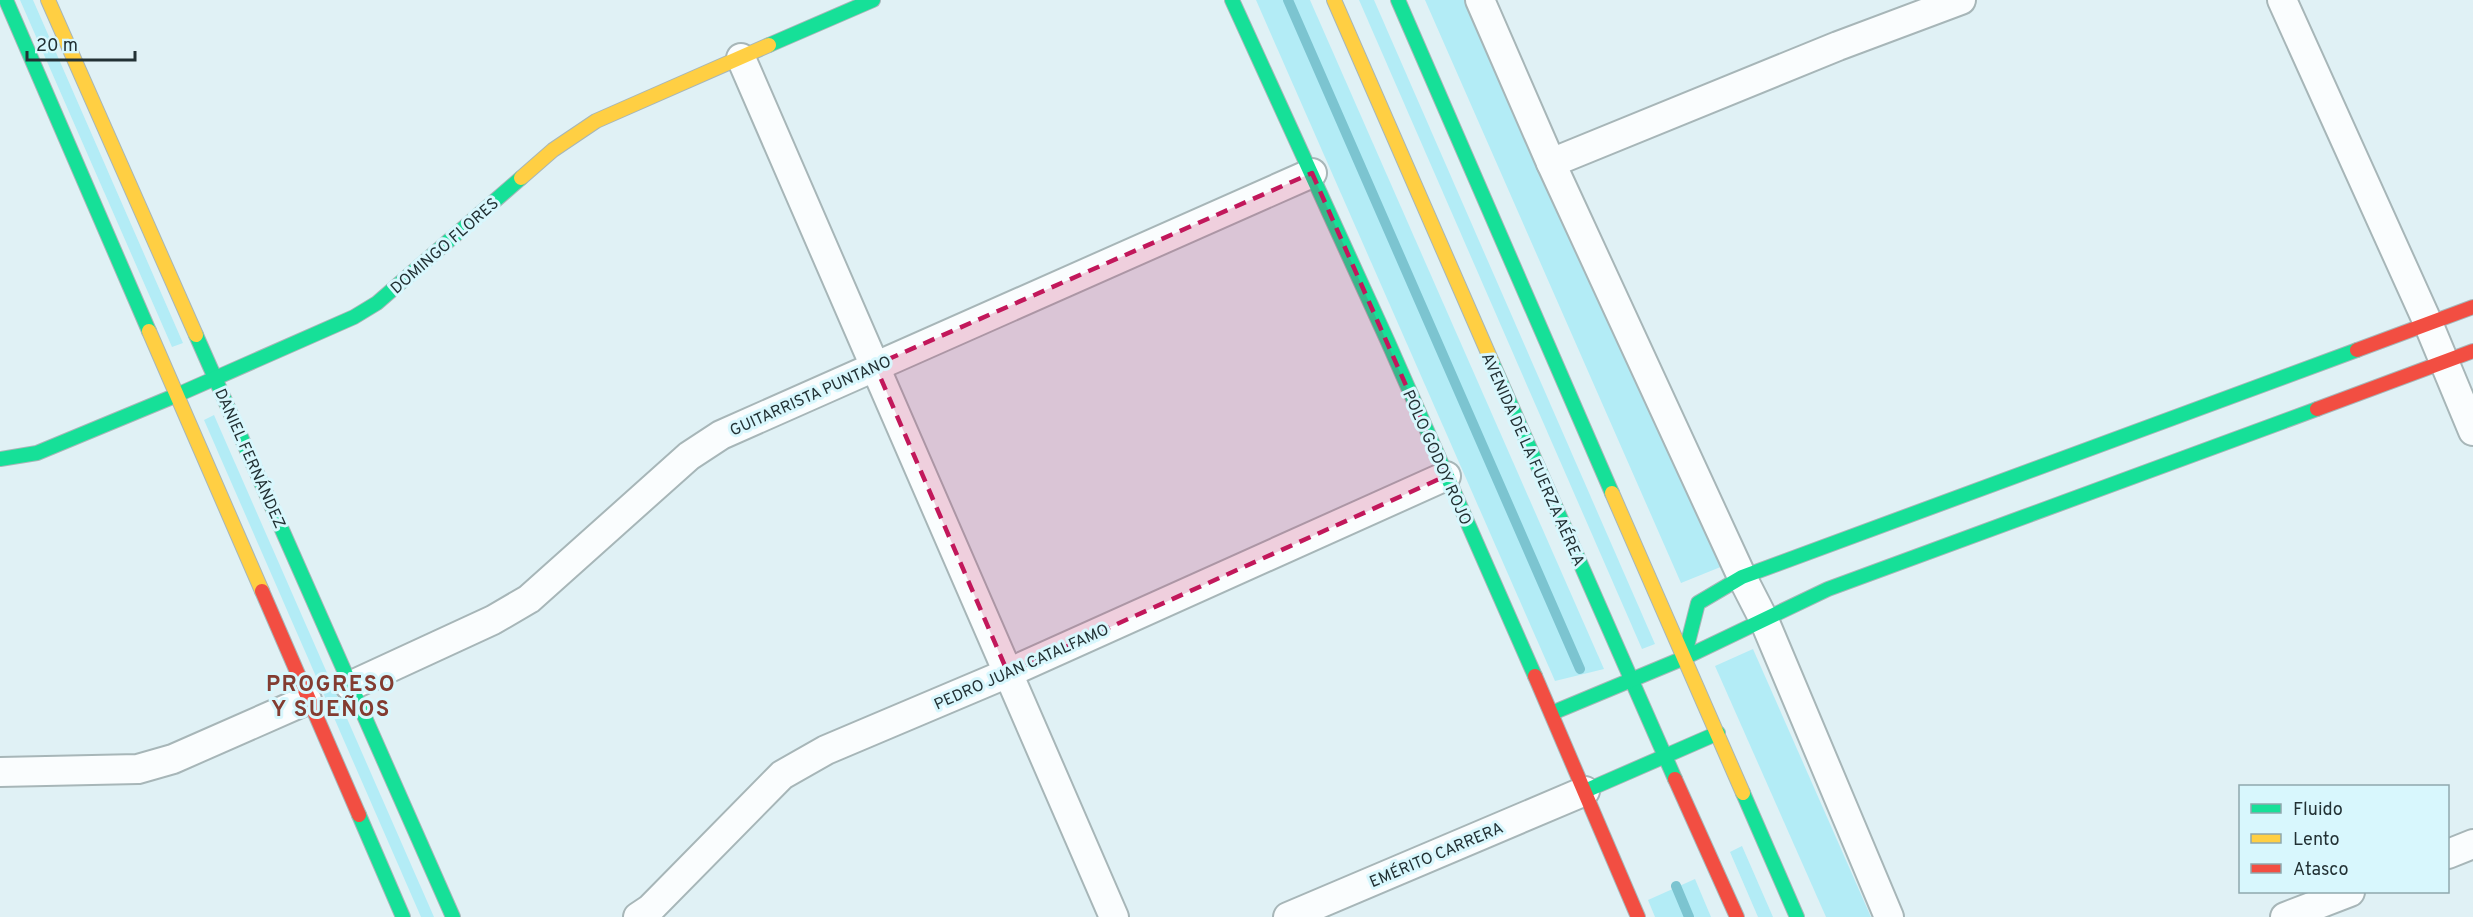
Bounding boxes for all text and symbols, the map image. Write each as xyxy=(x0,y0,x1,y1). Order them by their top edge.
scale bar xyxy=(27,24,135,62)
text: 20 m xyxy=(36,35,78,58)
street label: DOMINGO FLORES xyxy=(387,194,503,299)
street label: AVENIDA DE LA FUERZA AÉREA xyxy=(1476,349,1590,570)
street label: GUITARRISTA PUNTANO xyxy=(727,352,894,441)
street label: DANIEL FERNÁNDEZ xyxy=(209,385,291,532)
street label: POLO GODOY ROJO xyxy=(1397,387,1475,529)
street label: PEDRO JUAN CATALFAMO xyxy=(931,620,1112,715)
district label: PROGRESO Y SUEÑOS xyxy=(266,672,396,724)
legend xyxy=(2239,785,2449,893)
text: Fluido xyxy=(2293,799,2343,822)
street label: EMÉRITO CARRERA xyxy=(1366,817,1507,893)
text: Lento xyxy=(2293,829,2339,852)
text: Atasco xyxy=(2293,859,2349,882)

